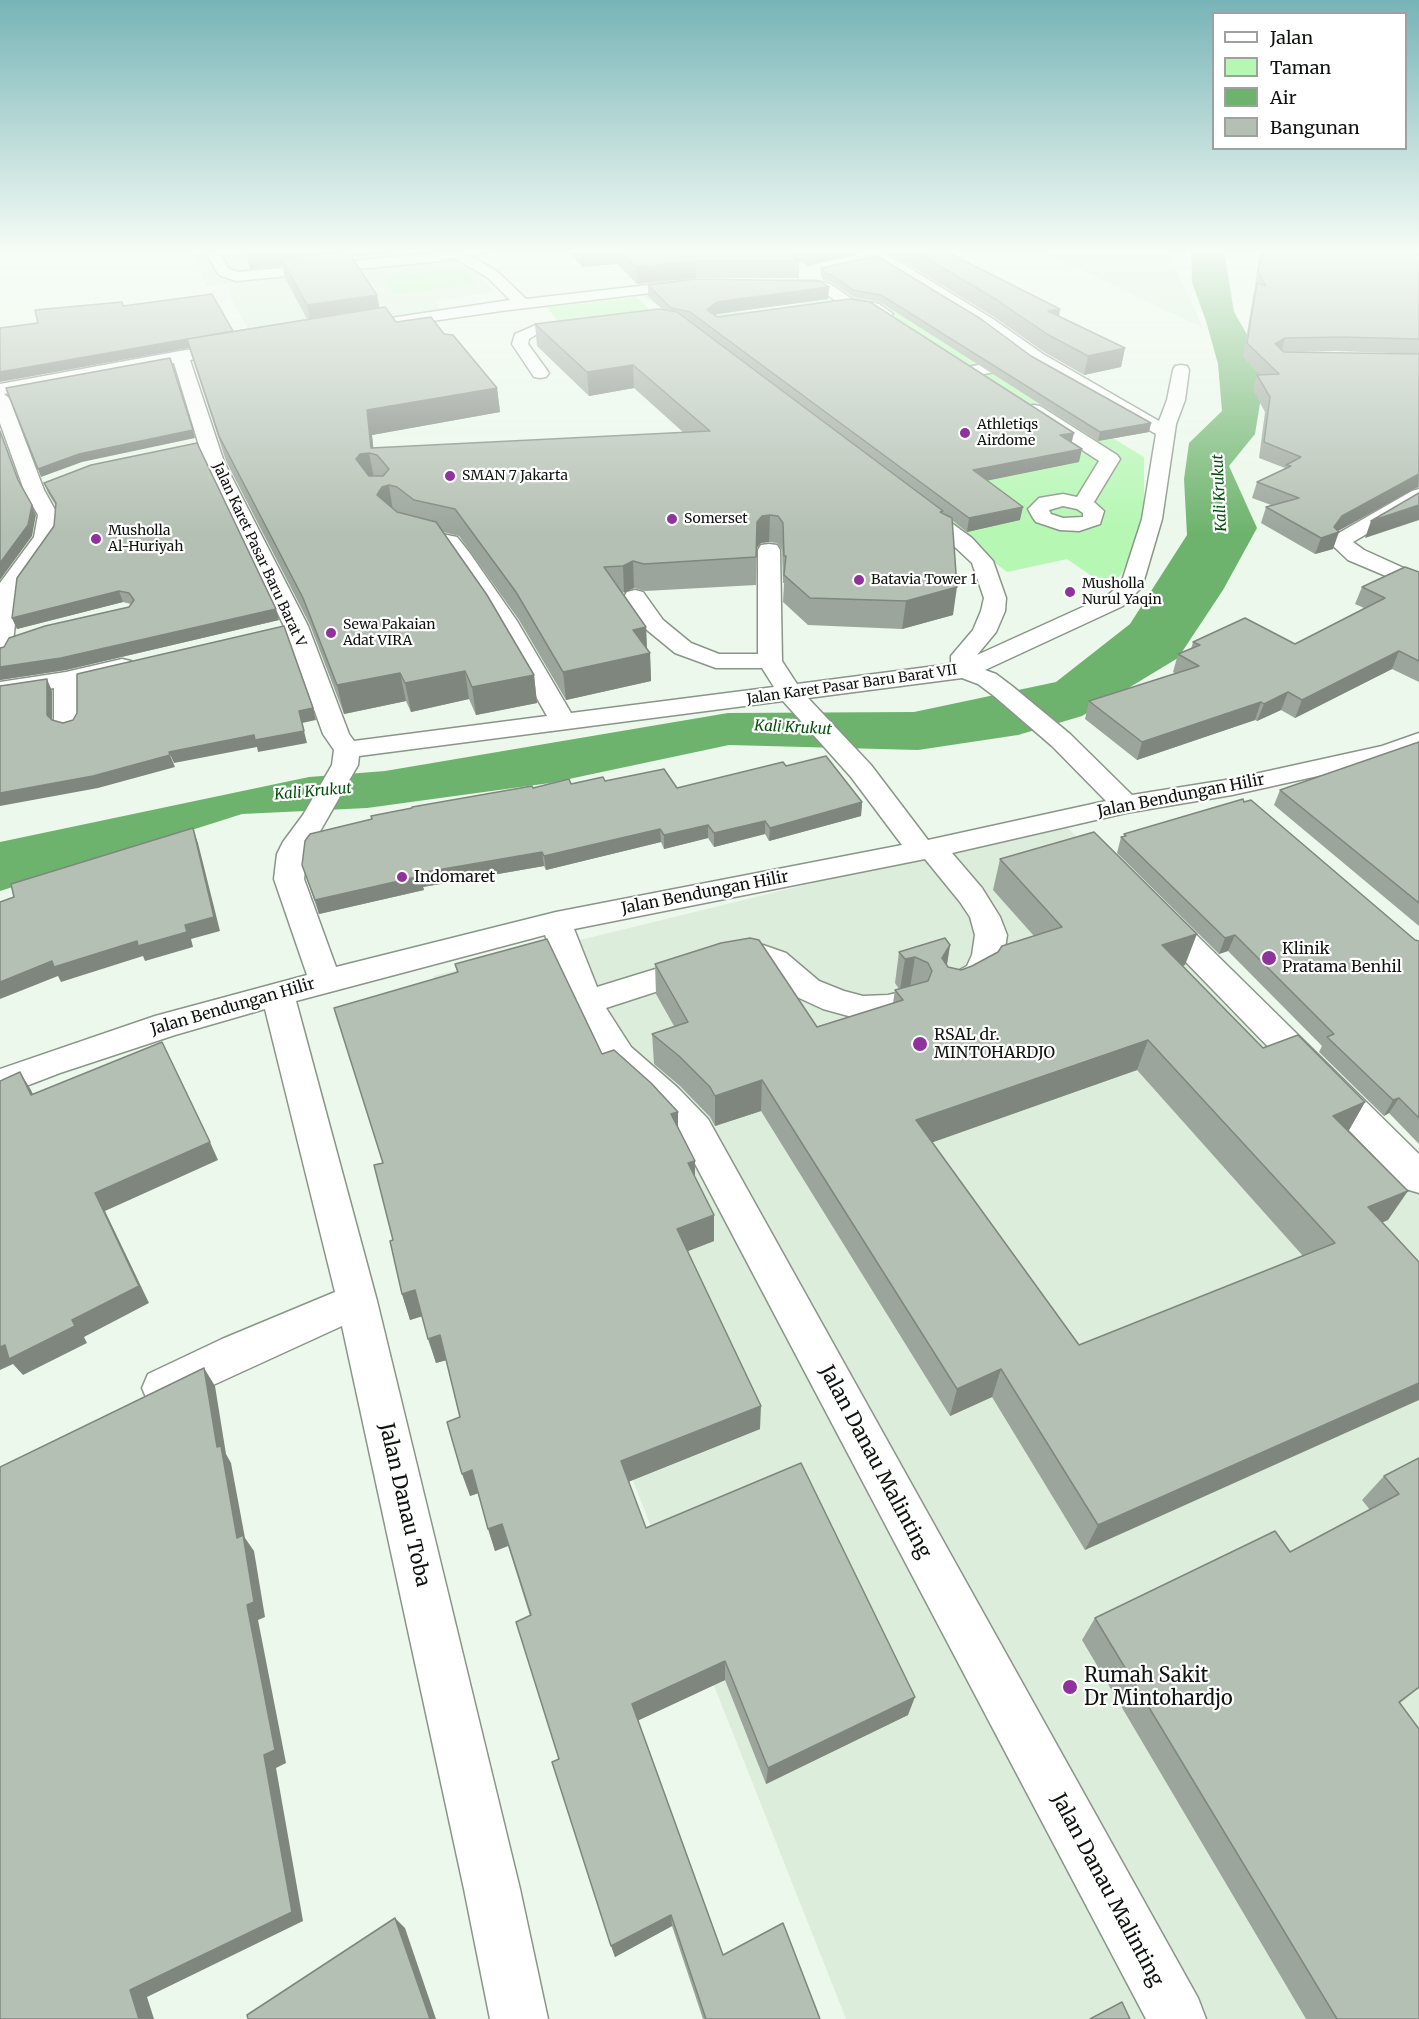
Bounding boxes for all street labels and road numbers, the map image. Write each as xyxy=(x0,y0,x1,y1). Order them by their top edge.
street label: Jalan Karet Pasar Baru Barat V xyxy=(209,460,309,650)
street label: Jalan Karet Pasar Baru Barat VII xyxy=(746,662,958,708)
street label: Jalan Bendungan Hilir xyxy=(1096,770,1266,822)
street label: Jalan Bendungan Hilir xyxy=(620,867,790,919)
street label: Jalan Bendungan Hilir xyxy=(149,974,317,1040)
street label: Jalan Danau Malinting xyxy=(814,1361,936,1563)
street label: Jalan Danau Toba xyxy=(373,1421,435,1589)
street label: Jalan Danau Malinting xyxy=(1046,1789,1168,1991)

